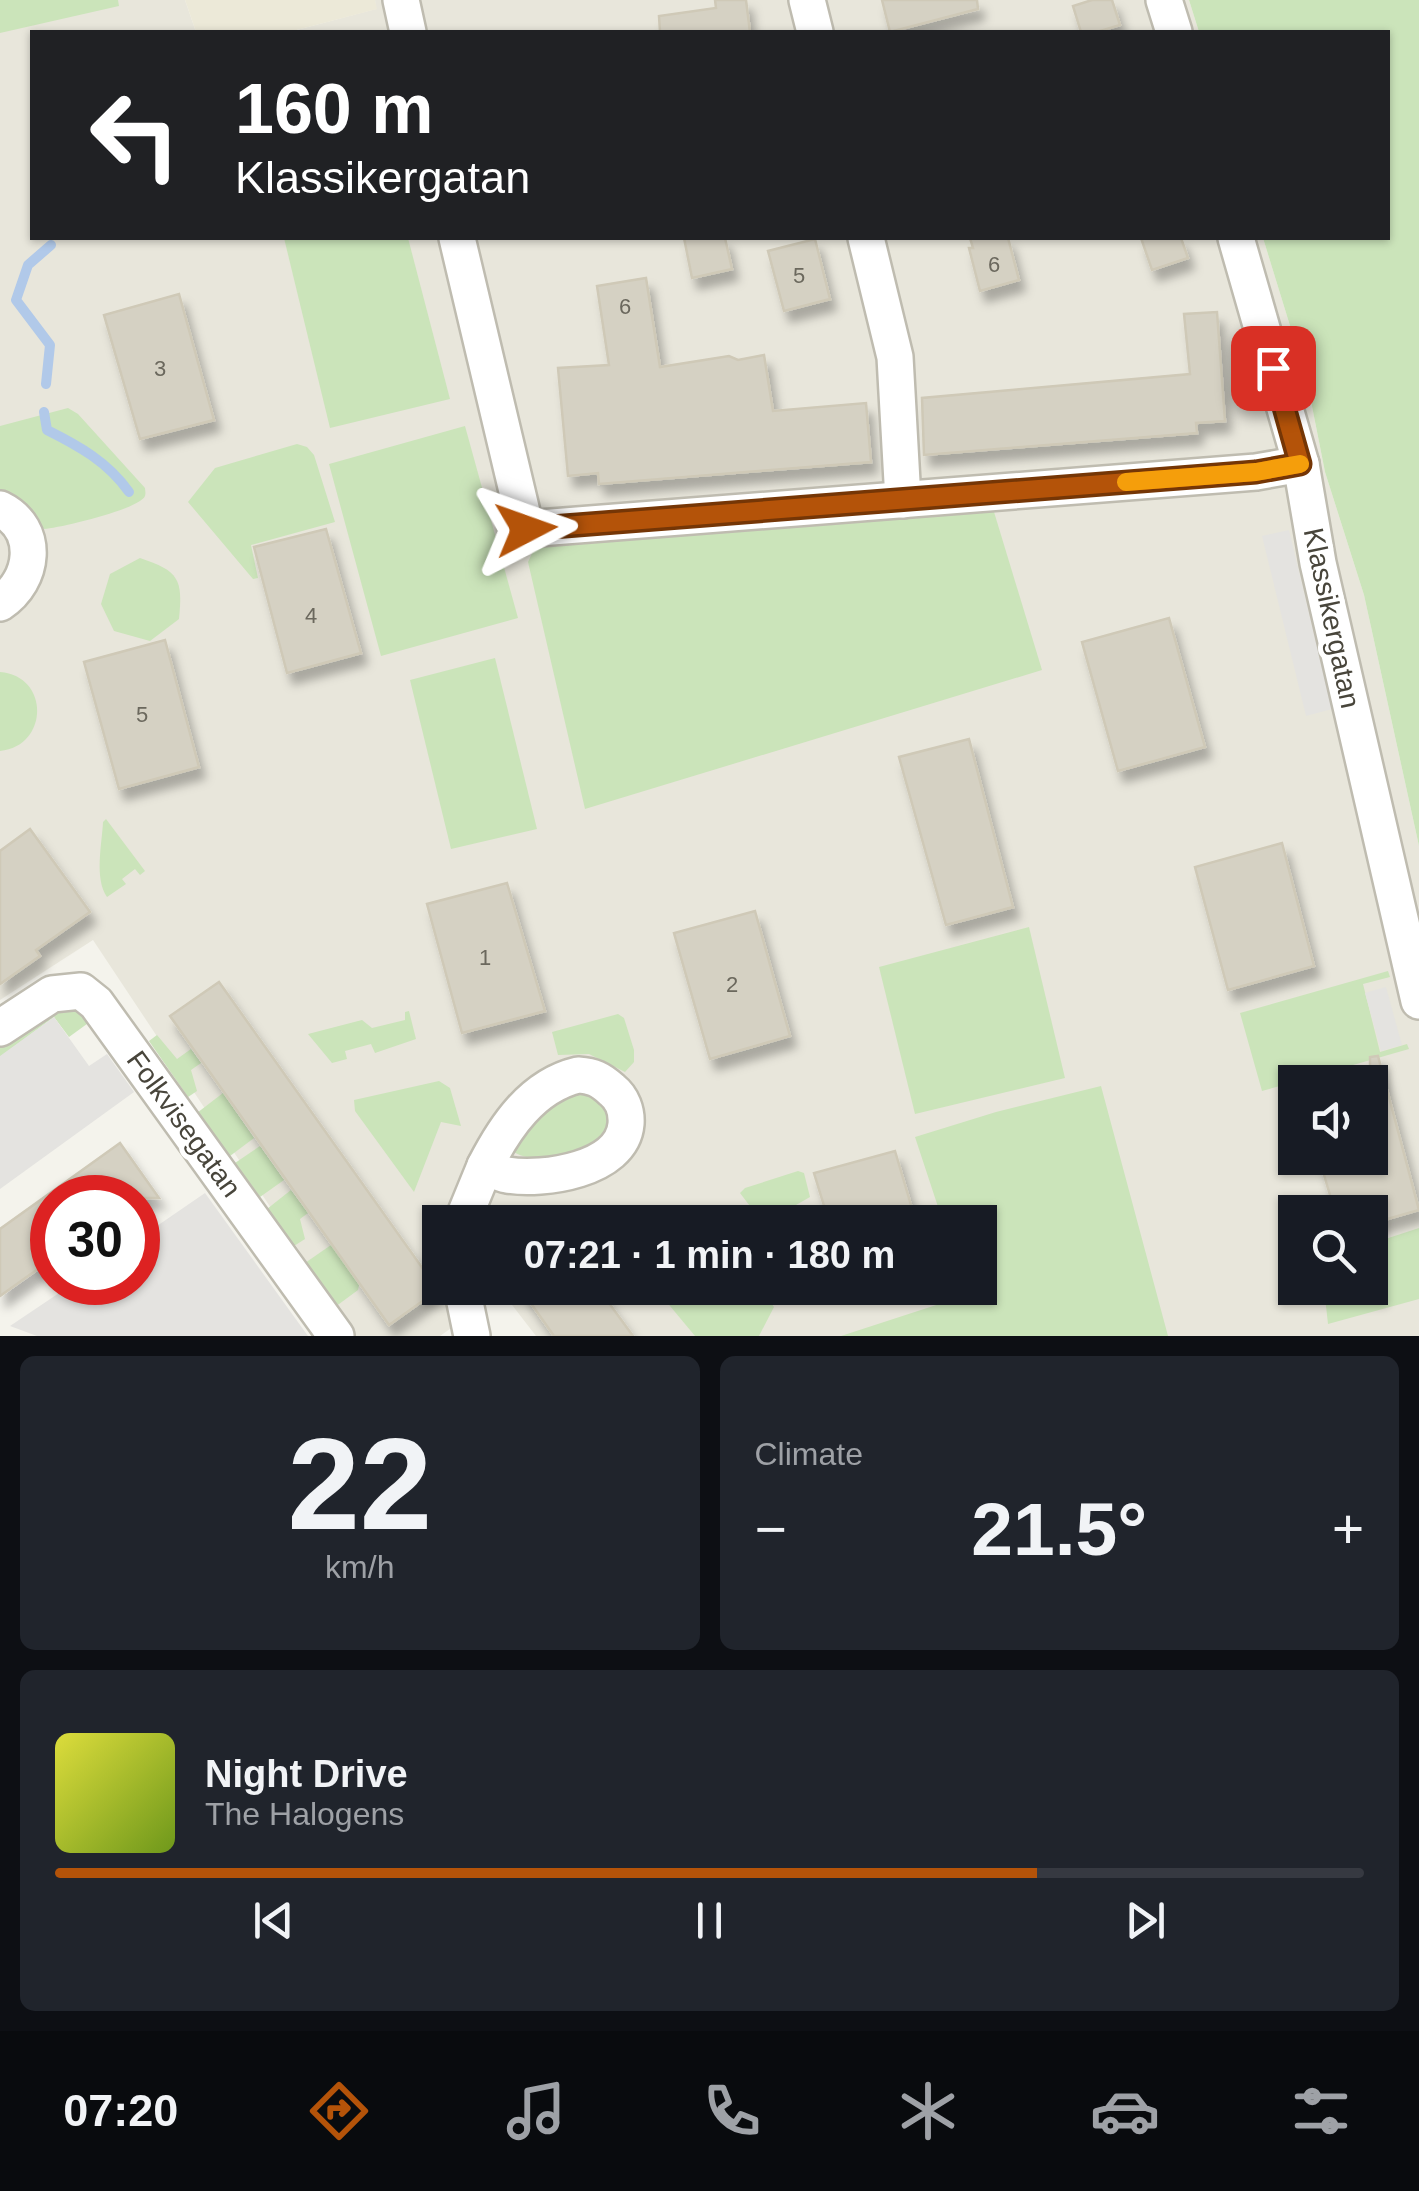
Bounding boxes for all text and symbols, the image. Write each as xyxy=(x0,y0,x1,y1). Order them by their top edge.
icon: left xyxy=(70,70,200,200)
text: 160 m xyxy=(235,70,433,148)
text: Klassikergatan xyxy=(235,152,530,203)
house number: 6 xyxy=(988,252,1000,277)
house number: 5 xyxy=(793,263,805,288)
house number: 6 xyxy=(619,294,631,319)
pin xyxy=(1231,326,1316,411)
icon: arrive xyxy=(1246,341,1301,396)
house number: 3 xyxy=(154,356,166,381)
position arrow xyxy=(474,477,578,581)
street label: Klassikergatan xyxy=(1298,525,1366,711)
house number: 4 xyxy=(305,603,317,628)
house number: 5 xyxy=(136,702,148,727)
house number: 1 xyxy=(479,945,491,970)
house number: 2 xyxy=(726,972,738,997)
street label: Folkvisegatan xyxy=(121,1045,247,1203)
map controls xyxy=(1278,1065,1388,1305)
button: sound xyxy=(1278,1065,1388,1175)
speed limit sign: 30 xyxy=(30,1175,160,1305)
button: search xyxy=(1278,1195,1388,1305)
text: 07:21 · 1 min · 180 m xyxy=(524,1234,895,1276)
text: 22 xyxy=(287,1411,432,1557)
text: Climate xyxy=(755,1436,863,1472)
text: 21.5° xyxy=(971,1487,1147,1571)
text: − xyxy=(755,1498,787,1560)
text: + xyxy=(1332,1498,1364,1560)
text: km/h xyxy=(325,1549,394,1585)
text: Night Drive xyxy=(205,1753,408,1795)
text: The Halogens xyxy=(205,1796,404,1832)
icon: previous xyxy=(246,1893,301,1948)
icon: pause xyxy=(682,1893,737,1948)
icon: next xyxy=(1118,1893,1173,1948)
icon: directions xyxy=(304,2076,374,2146)
icon: music xyxy=(501,2076,571,2146)
icon: phone xyxy=(697,2076,767,2146)
icon: climate xyxy=(893,2076,963,2146)
icon: car xyxy=(1090,2076,1160,2146)
icon: filters xyxy=(1286,2076,1356,2146)
text: 07:20 xyxy=(63,2085,178,2136)

